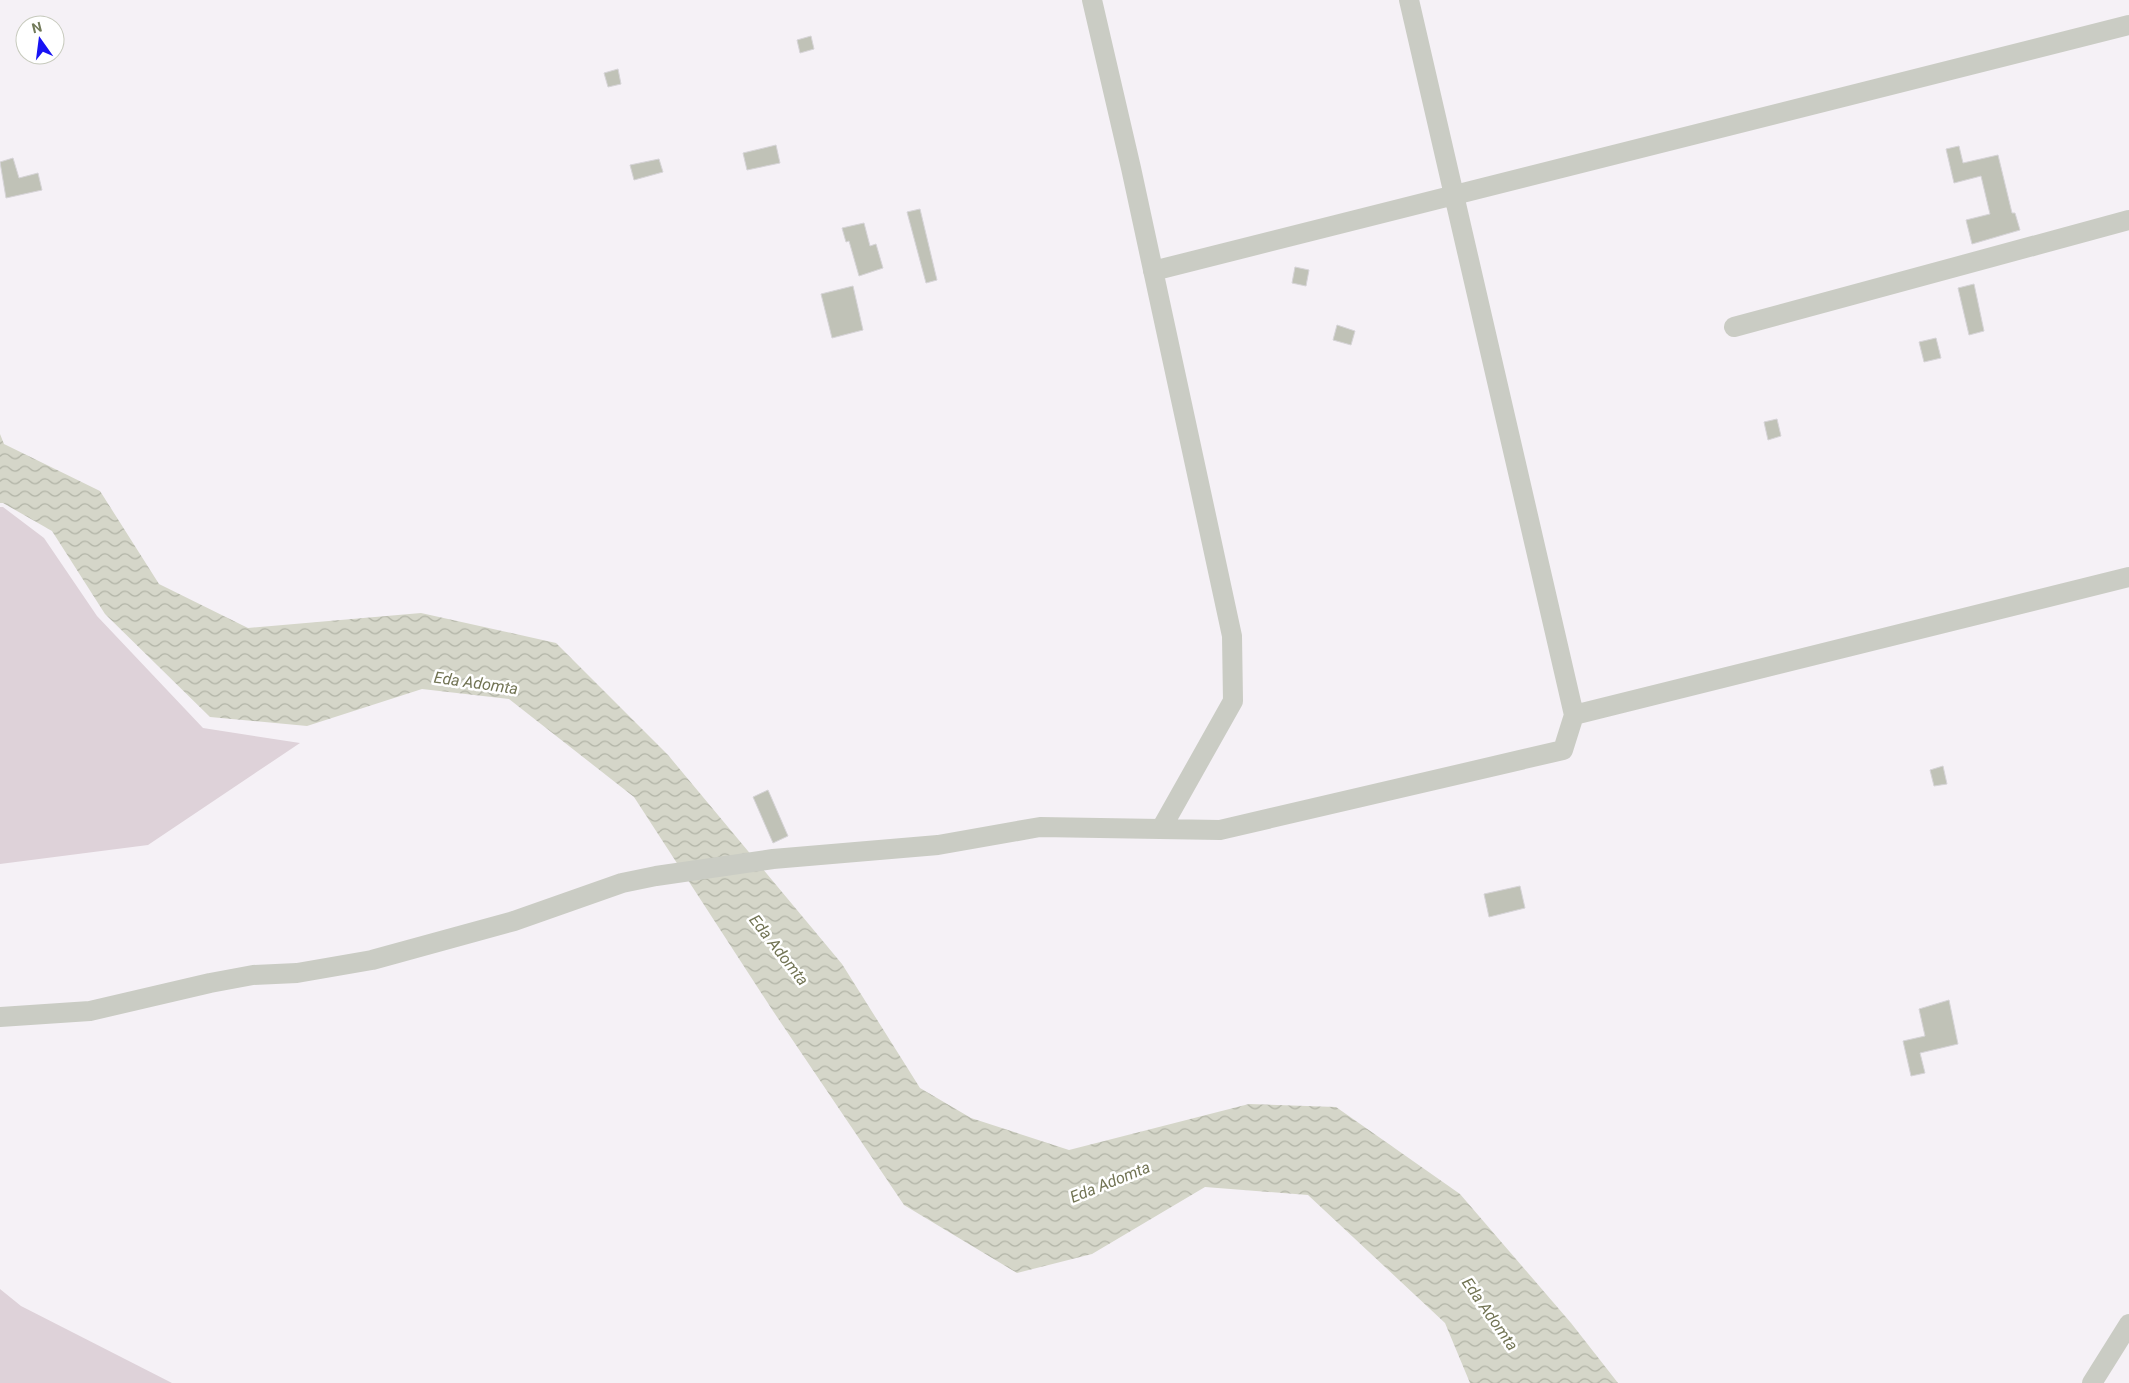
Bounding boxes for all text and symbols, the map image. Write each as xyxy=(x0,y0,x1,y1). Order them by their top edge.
north arrow xyxy=(15,15,65,65)
text: N xyxy=(30,18,44,36)
water label: Eda Adomta xyxy=(433,668,519,698)
water label: Eda Adomta xyxy=(745,911,813,989)
water label: Eda Adomta xyxy=(1067,1157,1153,1207)
water label: Eda Adomta xyxy=(1458,1274,1522,1354)

